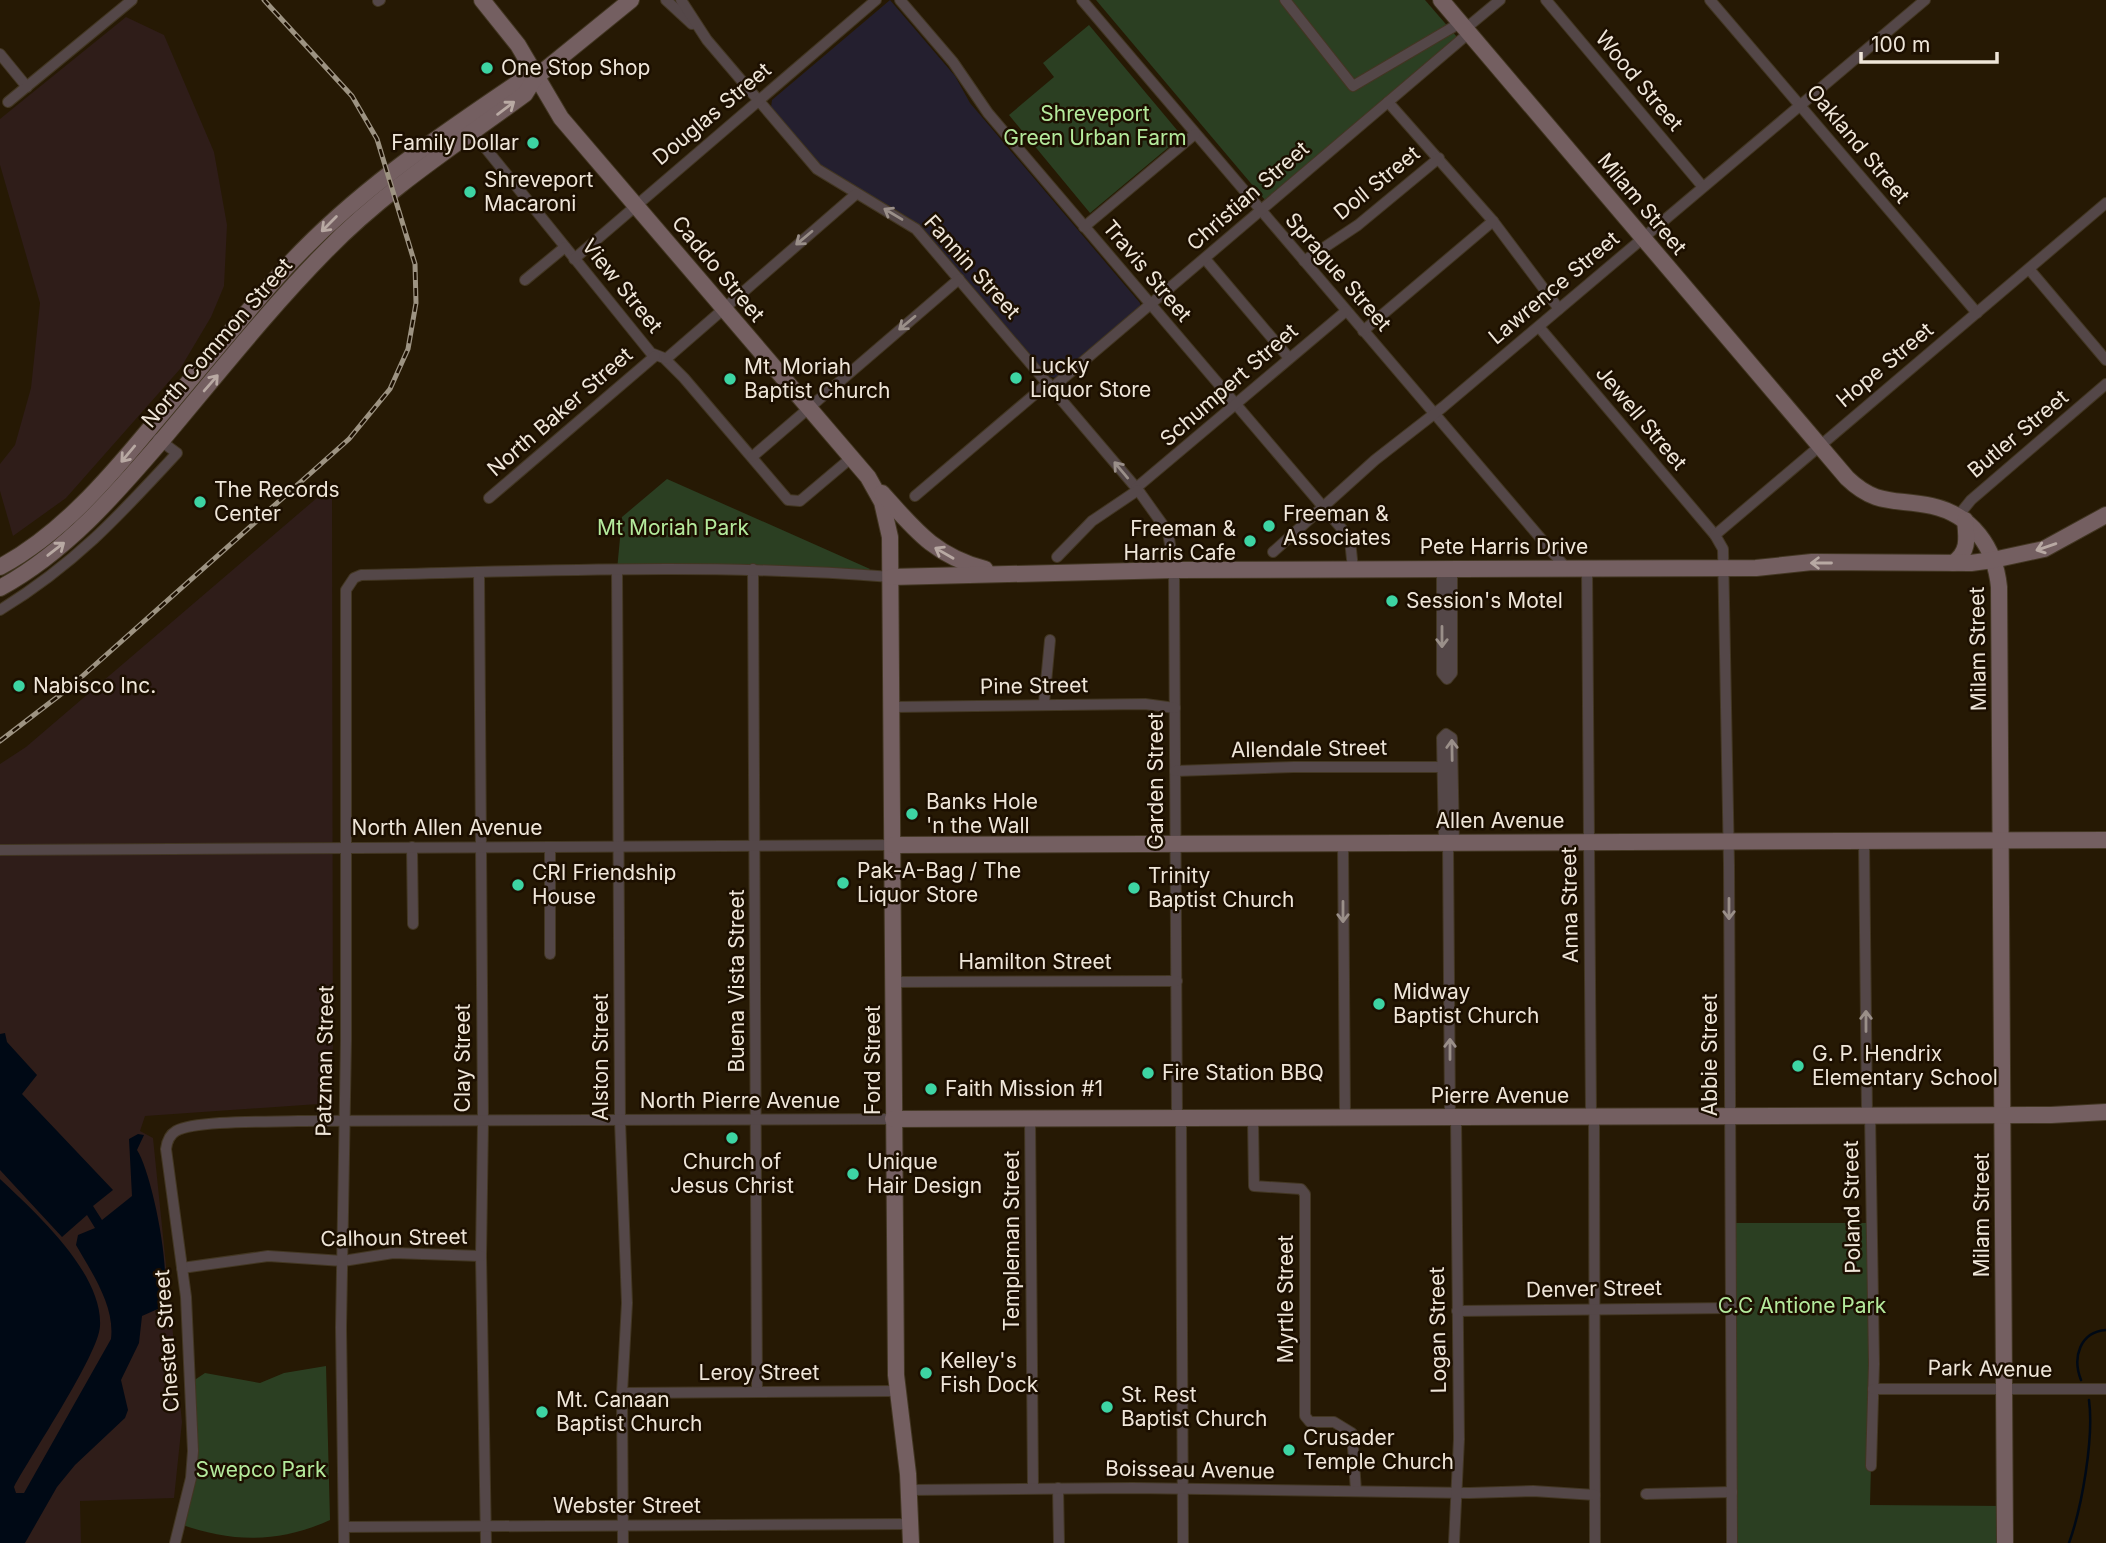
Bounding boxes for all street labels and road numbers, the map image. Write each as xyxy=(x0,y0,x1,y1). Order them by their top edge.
street label: Wood Street xyxy=(1590,26,1689,136)
street label: Douglas Street xyxy=(648,57,776,170)
street label: Oakland Street xyxy=(1802,79,1915,208)
street label: Christian Street xyxy=(1182,136,1314,255)
street label: Doll Street xyxy=(1329,140,1425,225)
street label: Milam Street xyxy=(1593,148,1692,259)
street label: Sprague Street xyxy=(1280,207,1397,336)
street label: Fannin Street xyxy=(919,210,1026,324)
street label: Caddo Street xyxy=(667,211,770,327)
street label: Travis Street xyxy=(1098,215,1197,327)
street label: Lawrence Street xyxy=(1483,226,1624,349)
street label: View Street xyxy=(577,234,668,338)
street label: North Common Street xyxy=(136,253,297,433)
street label: Hope Street xyxy=(1831,317,1938,412)
street label: Schumpert Street xyxy=(1155,318,1303,451)
street label: North Baker Street xyxy=(482,342,637,481)
street label: Jewell Street xyxy=(1591,361,1692,475)
street label: Butler Street xyxy=(1962,384,2073,483)
street label: Pete Harris Drive xyxy=(1420,534,1588,559)
street label: Milam Street xyxy=(1964,586,1991,711)
street label: Pine Street xyxy=(980,672,1088,699)
street label: Garden Street xyxy=(1143,712,1168,850)
street label: Allendale Street xyxy=(1231,735,1388,762)
street label: Allen Avenue xyxy=(1436,808,1564,833)
street label: North Allen Avenue xyxy=(352,815,542,840)
street label: Anna Street xyxy=(1556,847,1583,963)
street label: Buena Vista Street xyxy=(724,889,749,1073)
street label: Hamilton Street xyxy=(958,949,1112,974)
street label: Patzman Street xyxy=(311,985,338,1137)
street label: Alston Street xyxy=(588,993,613,1121)
street label: Abbie Street xyxy=(1697,994,1722,1116)
street label: Clay Street xyxy=(450,1003,475,1112)
street label: Ford Street xyxy=(860,1005,885,1115)
street label: Pierre Avenue xyxy=(1431,1083,1569,1108)
street label: North Pierre Avenue xyxy=(640,1088,840,1113)
street label: Poland Street xyxy=(1838,1140,1865,1274)
street label: Templeman Street xyxy=(999,1151,1024,1331)
street label: Milam Street xyxy=(1969,1153,1994,1277)
street label: Calhoun Street xyxy=(320,1224,468,1251)
street label: Myrtle Street xyxy=(1273,1235,1298,1363)
street label: Logan Street xyxy=(1424,1266,1451,1394)
street label: Chester Street xyxy=(149,1269,184,1413)
street label: Denver Street xyxy=(1526,1275,1662,1302)
street label: Park Avenue xyxy=(1927,1355,2053,1382)
street label: Leroy Street xyxy=(699,1360,820,1385)
street label: Boisseau Avenue xyxy=(1105,1456,1275,1483)
street label: Webster Street xyxy=(553,1493,701,1518)

